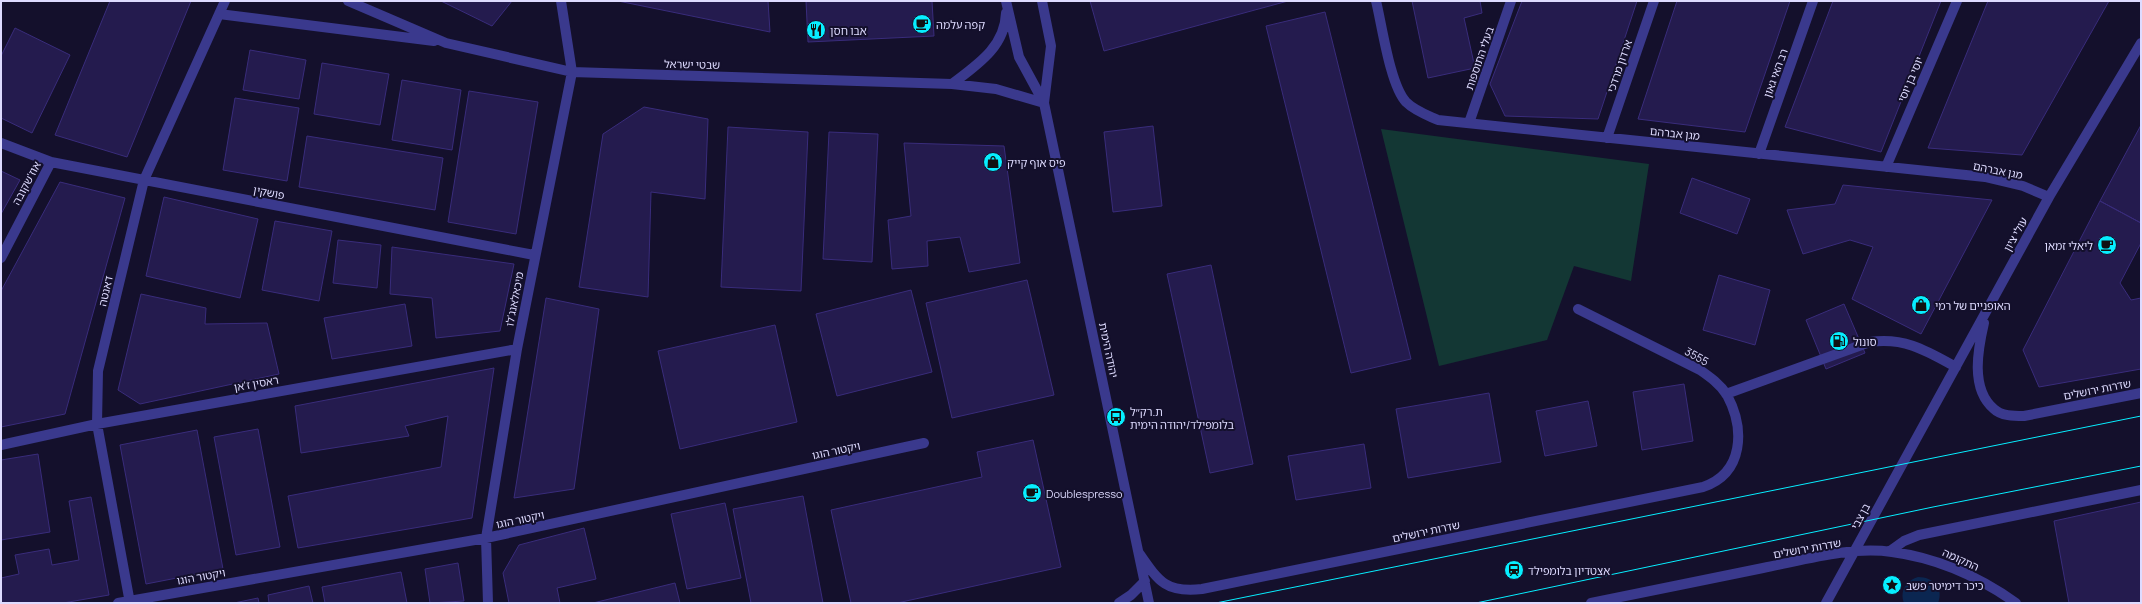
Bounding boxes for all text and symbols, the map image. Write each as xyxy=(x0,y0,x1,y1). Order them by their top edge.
cafe icon: קפה עלמה xyxy=(911,13,933,35)
place label: קפה עלמה xyxy=(936,17,985,32)
restaurant icon: אבו חסן xyxy=(805,19,827,41)
place label: אבו חסן xyxy=(830,23,867,38)
street label: בעלי התוספות xyxy=(1461,24,1497,92)
street label: ארדון מרדכי xyxy=(1603,37,1635,95)
street label: רב האי גאון xyxy=(1759,47,1791,99)
street label: יוסי בן יוסי xyxy=(1894,54,1926,104)
street label: שבטי ישראל xyxy=(664,56,720,72)
street label: מגן אברהם xyxy=(1649,123,1701,143)
shop icon: פיס אוף קייק xyxy=(982,151,1004,173)
place label: פיס אוף קייק xyxy=(1007,155,1066,170)
street label: אוז'שקובה xyxy=(8,158,44,208)
street label: מגן אברהם xyxy=(1972,158,2024,182)
street label: פושקין xyxy=(252,182,286,202)
street label: עולי ציון xyxy=(1999,214,2031,254)
cafe icon: ליאלי זמאן xyxy=(2096,234,2118,256)
place label: ליאלי זמאן xyxy=(2044,238,2093,253)
street label: מיכאלאנג'לו xyxy=(501,270,527,328)
street label: דאנטה xyxy=(94,274,116,308)
shop icon: האופניים של רמי xyxy=(1910,294,1932,316)
place label: האופניים של רמי xyxy=(1935,298,2011,313)
street label: יהודה הימית xyxy=(1096,321,1122,379)
fuel station icon: סונול xyxy=(1828,330,1850,352)
place label: סונול xyxy=(1853,334,1877,349)
street label: 3555 xyxy=(1682,343,1712,369)
street label: ראסין ז'אן xyxy=(232,372,280,394)
street label: שדרות ירושלים xyxy=(2062,375,2132,403)
place label: ת.רק״ל בלומפילד/יהודה הימית xyxy=(1130,404,1234,432)
bus stop icon: ת.רק״ל בלומפילד/יהודה הימית xyxy=(1105,406,1127,428)
street label: ויקטור הוגו xyxy=(810,438,862,462)
cafe icon: Doublespresso xyxy=(1021,482,1043,504)
place label: Doublespresso xyxy=(1046,486,1123,501)
street label: בן צבי xyxy=(1847,500,1873,532)
street label: ויקטור הוגו xyxy=(494,507,546,531)
street label: שדרות ירושלים xyxy=(1391,517,1461,545)
street label: שדרות ירושלים xyxy=(1772,535,1842,561)
street label: התקומה xyxy=(1940,544,1982,574)
station icon: אצטדיון בלומפילד xyxy=(1503,559,1525,581)
place label: אצטדיון בלומפילד xyxy=(1528,563,1610,578)
street label: ויקטור הוגו xyxy=(175,564,227,588)
place icon: כיכר דימיטר פשב xyxy=(1881,574,1903,596)
place label: כיכר דימיטר פשב xyxy=(1906,578,1984,593)

